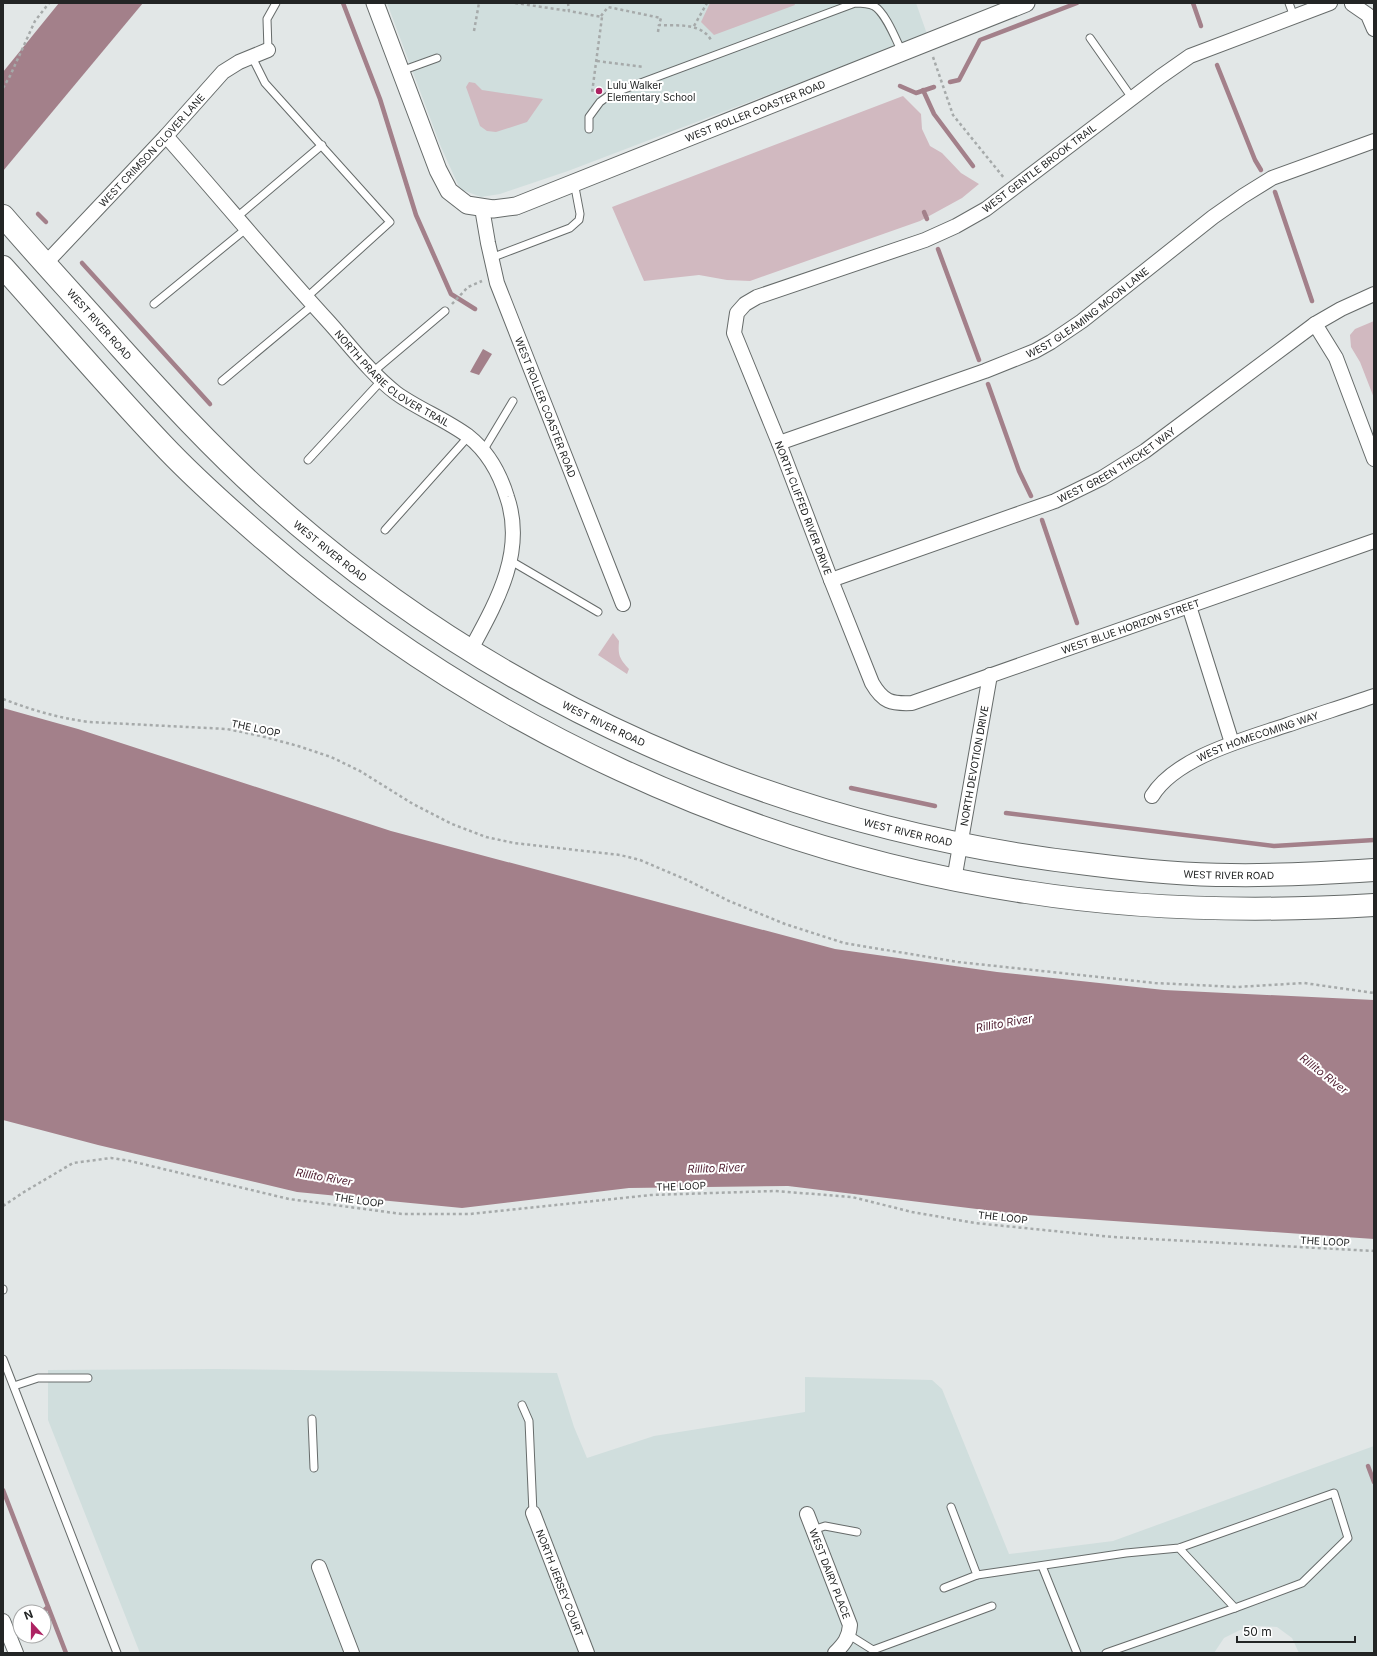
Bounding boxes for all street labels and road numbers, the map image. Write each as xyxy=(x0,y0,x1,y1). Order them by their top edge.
street label: WEST ROLLER COASTER ROAD xyxy=(683,77,827,144)
street label: WEST CRIMSON CLOVER LANE xyxy=(96,91,207,209)
street label: WEST GENTLE BROOK TRAIL xyxy=(980,121,1099,215)
street label: WEST GLEAMING MOON LANE xyxy=(1024,265,1151,360)
street label: WEST RIVER ROAD xyxy=(65,286,134,362)
street label: NORTH PRARIE CLOVER TRAIL xyxy=(332,327,452,429)
street label: WEST ROLLER COASTER ROAD xyxy=(513,335,579,479)
street label: WEST GREEN THICKET WAY xyxy=(1055,424,1178,505)
street label: NORTH CLIFFED RIVER DRIVE xyxy=(773,439,834,577)
street label: WEST RIVER ROAD xyxy=(291,518,370,584)
street label: WEST BLUE HORIZON STREET xyxy=(1060,597,1201,656)
street label: WEST RIVER ROAD xyxy=(560,698,647,749)
street label: NORTH DEVOTION DRIVE xyxy=(958,705,991,827)
street label: WEST HOMECOMING WAY xyxy=(1195,709,1320,764)
street label: THE LOOP xyxy=(230,717,282,739)
street label: WEST RIVER ROAD xyxy=(863,815,954,848)
street label: WEST RIVER ROAD xyxy=(1183,868,1274,881)
street label: THE LOOP xyxy=(656,1179,706,1193)
street label: THE LOOP xyxy=(334,1191,384,1209)
street label: THE LOOP xyxy=(978,1208,1028,1226)
street label: THE LOOP xyxy=(1300,1234,1350,1248)
street label: WEST DAIRY PLACE xyxy=(807,1527,853,1621)
street label: NORTH JERSEY COURT xyxy=(534,1528,586,1638)

